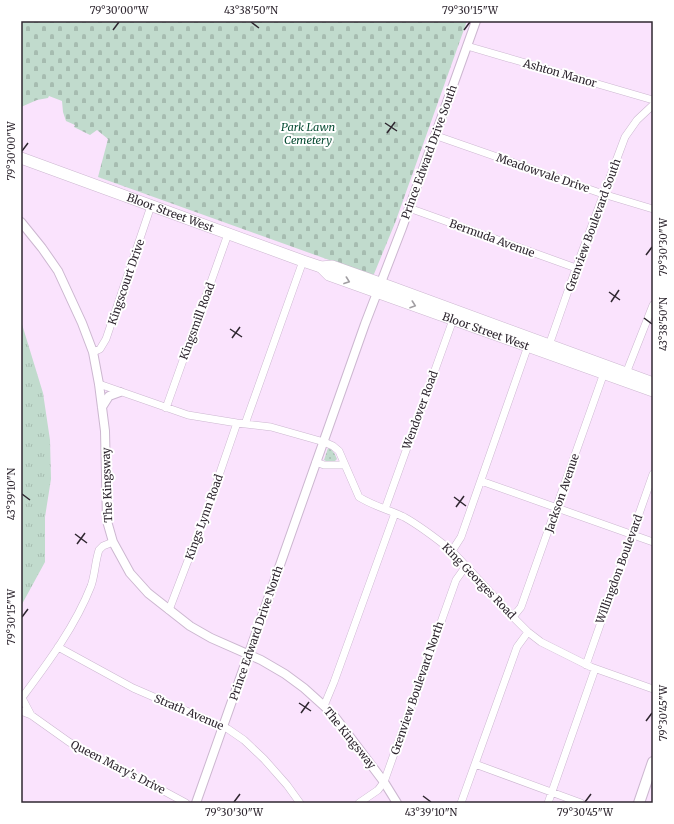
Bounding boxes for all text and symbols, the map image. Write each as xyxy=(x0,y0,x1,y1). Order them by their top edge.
text: 79°30'00"W xyxy=(90,4,149,17)
text: 43°38'50"N xyxy=(224,4,278,17)
text: 79°30'15"W xyxy=(442,4,499,17)
street label: Ashton Manor xyxy=(521,56,598,90)
street label: Prince Edward Drive South xyxy=(398,82,460,221)
park label: Park Lawn Cemetery xyxy=(281,120,335,147)
text: 79°30'00"W xyxy=(5,121,18,180)
street label: Meadowvale Drive xyxy=(494,150,592,196)
street label: Grenview Boulevard South xyxy=(562,156,624,293)
street label: Bloor Street West xyxy=(125,190,216,235)
street label: Bermuda Avenue xyxy=(447,216,537,260)
text: 79°30'30"W xyxy=(657,217,670,276)
street label: Kingscourt Drive xyxy=(105,237,147,327)
one-way arrow xyxy=(344,277,351,285)
street label: Kingsmill Road xyxy=(177,280,218,362)
text: 43°38'50"N xyxy=(657,297,670,351)
one-way arrow xyxy=(410,301,417,309)
street label: Bloor Street West xyxy=(441,309,532,353)
street label: Wendover Road xyxy=(399,368,441,452)
street label: The Kingsway xyxy=(99,447,115,523)
street label: Jackson Avenue xyxy=(542,452,582,535)
text: 43°39'10"N xyxy=(5,467,18,520)
street label: Kings Lynn Road xyxy=(182,472,226,562)
street label: Willingdon Boulevard xyxy=(592,512,645,626)
street label: King Georges Road xyxy=(439,540,519,622)
street label: Prince Edward Drive North xyxy=(226,563,286,702)
text: 79°30'15"W xyxy=(5,588,18,645)
street label: Grenview Boulevard North xyxy=(388,619,447,757)
text: 79°30'45"W xyxy=(657,684,670,741)
street label: Strath Avenue xyxy=(152,691,226,733)
street label: The Kingsway xyxy=(321,704,380,772)
street label: Queen Mary's Drive xyxy=(68,737,168,797)
text: 79°30'30"W xyxy=(205,806,264,819)
text: 43°39'10"N xyxy=(405,806,458,819)
text: 79°30'45"W xyxy=(557,806,614,819)

